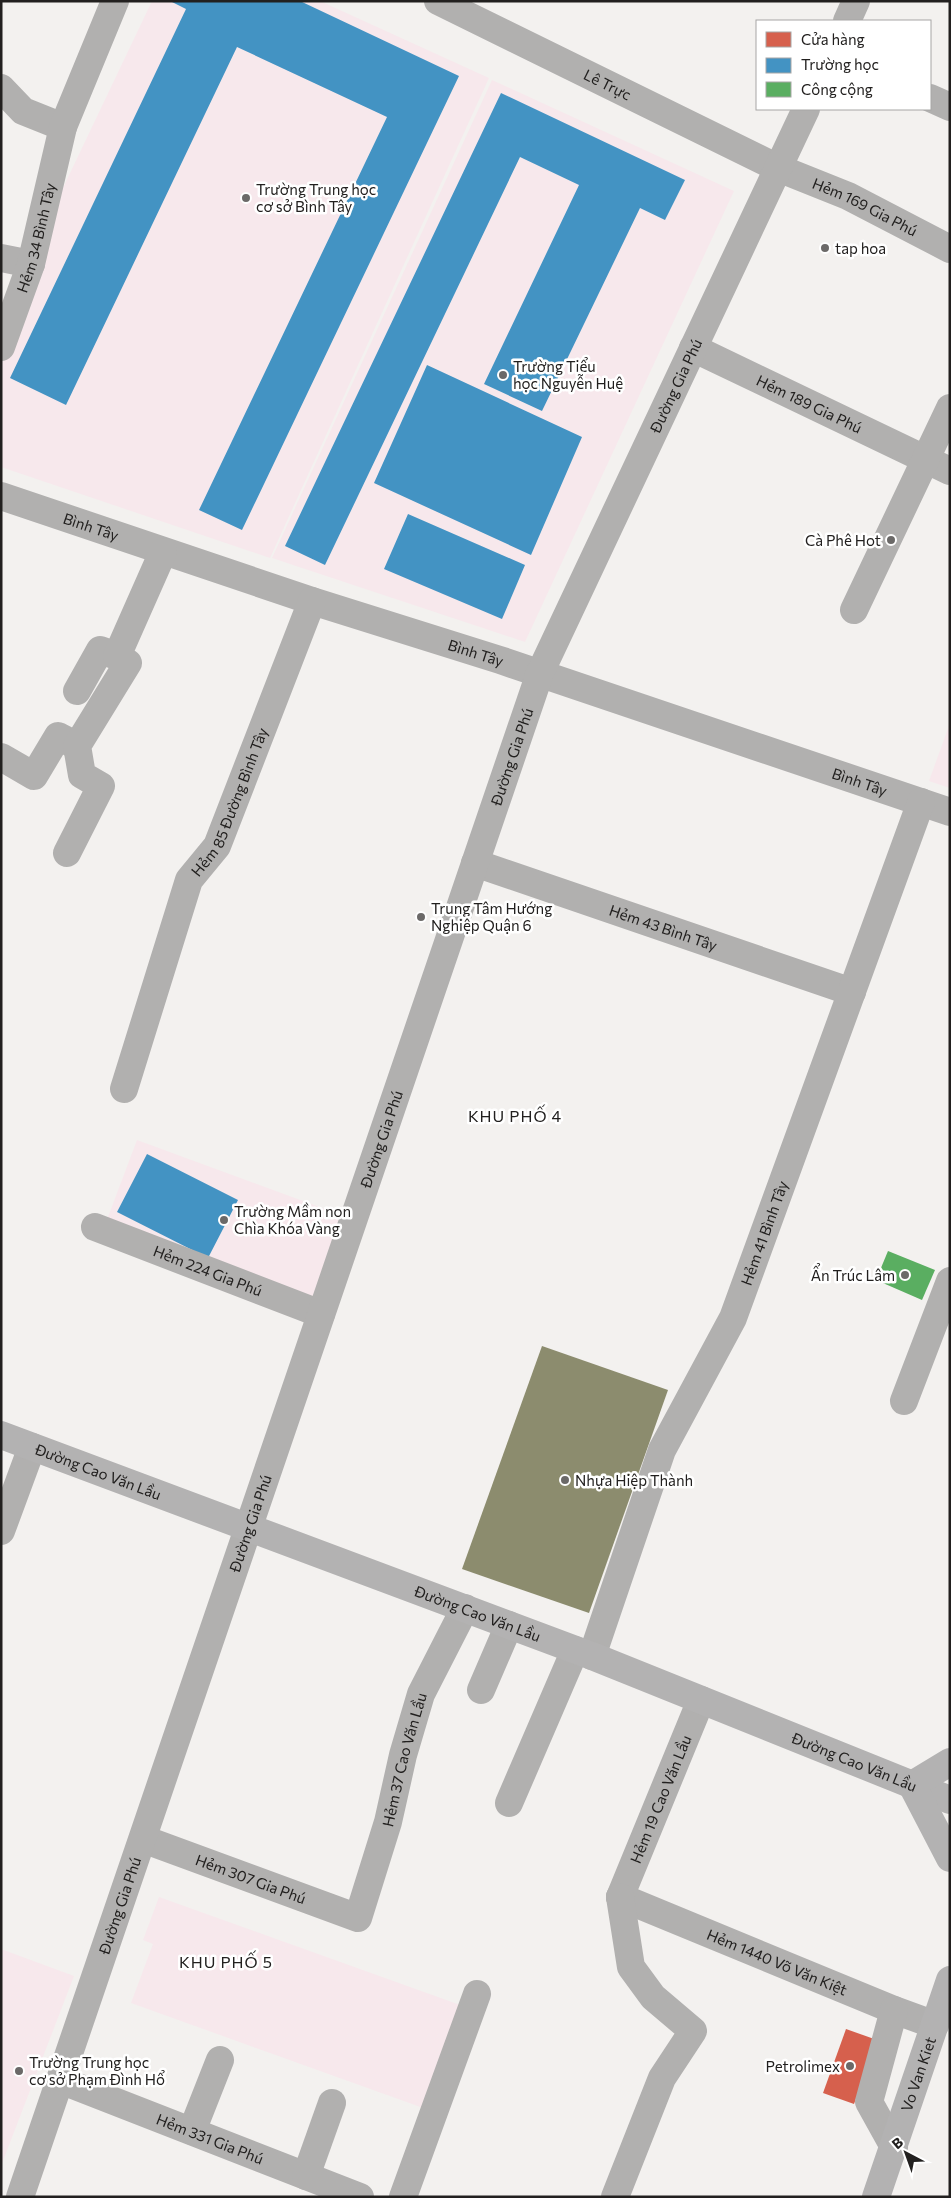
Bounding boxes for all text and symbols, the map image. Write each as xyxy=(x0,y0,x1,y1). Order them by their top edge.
legend xyxy=(756,20,931,110)
text: Cửa hàng xyxy=(801,30,865,48)
text: Trường học xyxy=(801,55,879,73)
street label: Lê Trực xyxy=(581,65,634,104)
text: Công cộng xyxy=(801,80,873,98)
street label: Hẻm 169 Gia Phú xyxy=(810,174,921,240)
place label: Trường Trung học cơ sở Bình Tây xyxy=(256,180,376,215)
street label: Hẻm 34 Bình Tây xyxy=(12,181,59,295)
marker: Trường Trung học cơ sở Bình Tây xyxy=(240,192,252,204)
place label: tap hoa xyxy=(835,239,886,257)
marker: tap hoa xyxy=(819,242,831,254)
street label: Đường Gia Phú xyxy=(645,336,705,436)
place label: Trường Tiểu học Nguyễn Huệ xyxy=(513,357,623,392)
marker: Trường Tiểu học Nguyễn Huệ xyxy=(497,369,509,381)
street label: Hẻm 189 Gia Phú xyxy=(754,371,865,437)
street label: Bình Tây xyxy=(61,509,121,544)
place label: Cà Phê Hot xyxy=(805,531,881,549)
marker: Cà Phê Hot xyxy=(885,534,897,546)
street label: Bình Tây xyxy=(446,635,506,670)
street label: Đường Gia Phú xyxy=(486,706,536,809)
street label: Hẻm 85 Đường Bình Tây xyxy=(187,725,271,880)
street label: Bình Tây xyxy=(830,764,890,799)
place label: Trung Tâm Hướng Nghiệp Quận 6 xyxy=(431,899,552,934)
street label: Hẻm 43 Bình Tây xyxy=(607,901,720,954)
marker: Trung Tâm Hướng Nghiệp Quận 6 xyxy=(415,911,427,923)
street label: Đường Gia Phú xyxy=(356,1088,406,1191)
district label: KHU PHỐ 4 xyxy=(468,1104,562,1125)
street label: Hẻm 41 Bình Tây xyxy=(737,1178,791,1288)
place label: Trường Mầm non Chìa Khóa Vàng xyxy=(234,1202,351,1237)
marker: Trường Mầm non Chìa Khóa Vàng xyxy=(218,1214,230,1226)
street label: Hẻm 224 Gia Phú xyxy=(151,1241,265,1300)
place label: Ẩn Trúc Lâm xyxy=(811,1263,895,1284)
marker: Ẩn Trúc Lâm xyxy=(899,1269,911,1281)
street label: Đường Cao Văn Lầu xyxy=(32,1439,164,1503)
place label: Nhựa Hiệp Thành xyxy=(575,1471,693,1489)
street label: Đường Gia Phú xyxy=(225,1472,275,1575)
marker: Nhựa Hiệp Thành xyxy=(559,1474,571,1486)
street label: Đường Cao Văn Lầu xyxy=(411,1581,543,1645)
street label: Hẻm 37 Cao Văn Lầu xyxy=(378,1690,430,1828)
street label: Đường Cao Văn Lầu xyxy=(788,1728,920,1795)
street label: Hẻm 19 Cao Văn Lầu xyxy=(626,1732,695,1866)
street label: Hẻm 307 Gia Phú xyxy=(193,1850,309,1907)
street label: Đường Gia Phú xyxy=(94,1854,144,1957)
street label: Hẻm 1440 Võ Văn Kiệt xyxy=(704,1925,850,1999)
district label: KHU PHỐ 5 xyxy=(179,1950,273,1971)
street label: Vo Van Kiet xyxy=(897,2034,939,2114)
place label: Trường Trung học cơ sở Phạm Đình Hổ xyxy=(29,2053,165,2088)
place label: Petrolimex xyxy=(766,2057,840,2075)
marker: Petrolimex xyxy=(844,2060,856,2072)
marker: Trường Trung học cơ sở Phạm Đình Hổ xyxy=(13,2065,25,2077)
street label: Hẻm 331 Gia Phú xyxy=(154,2109,266,2168)
north arrow xyxy=(881,2128,931,2178)
text: B xyxy=(888,2133,906,2152)

